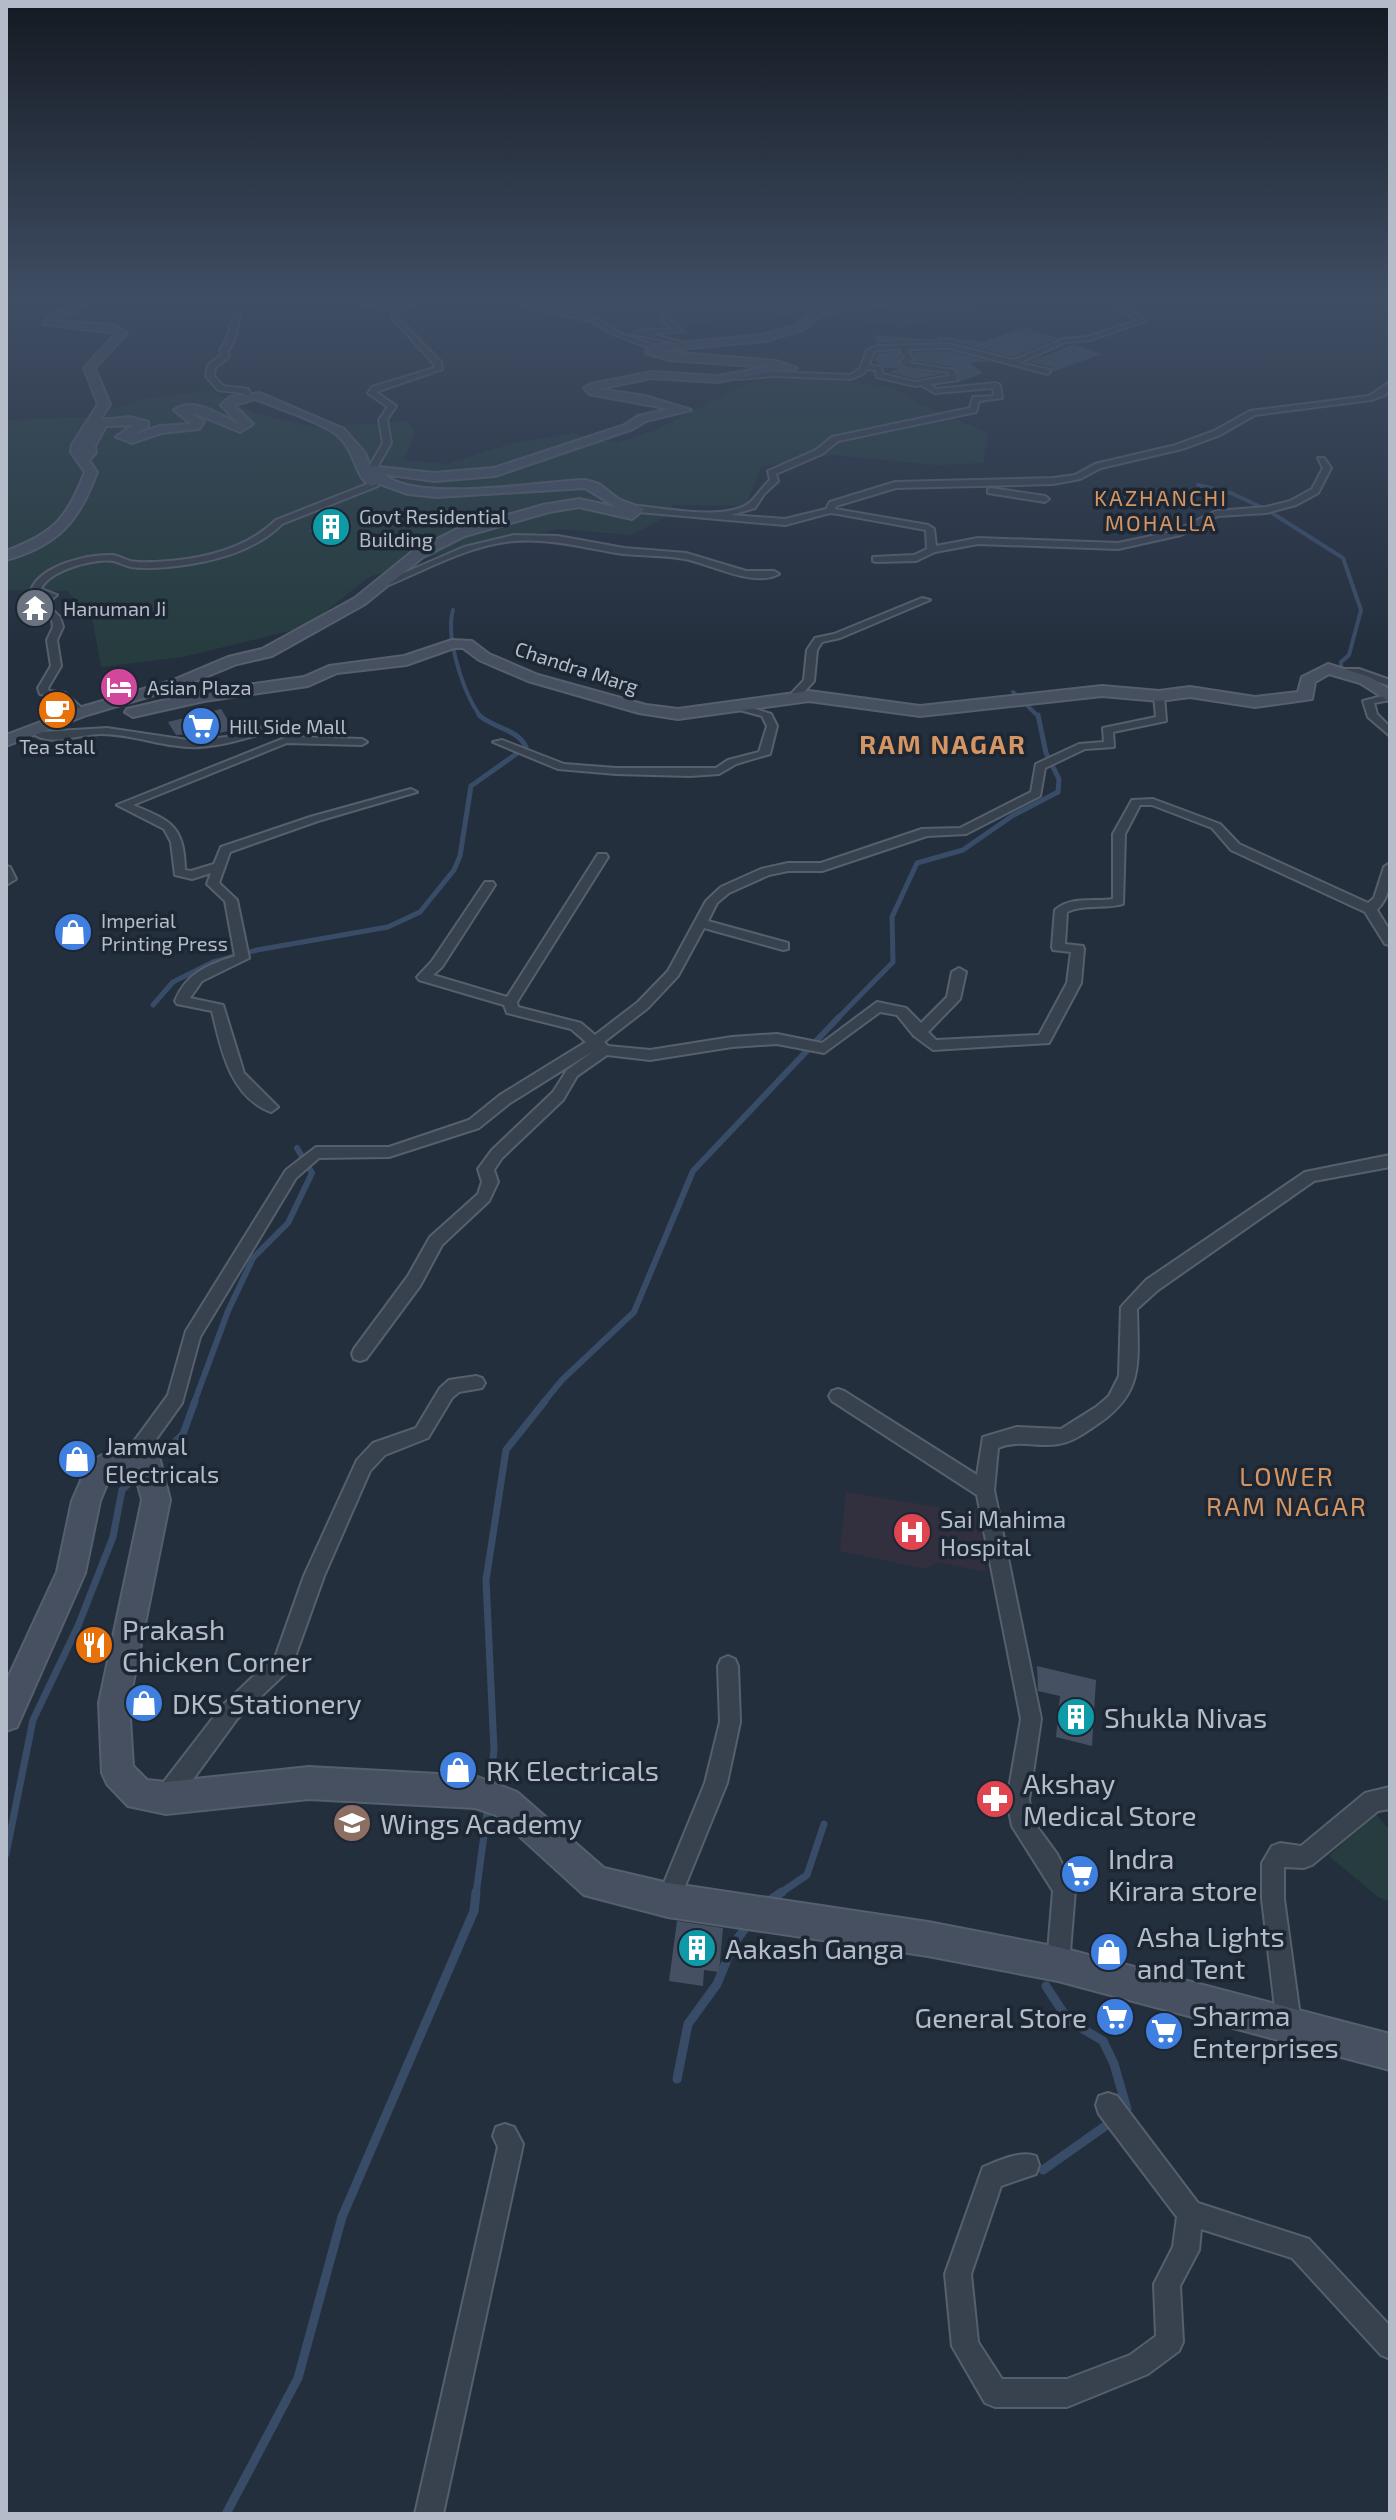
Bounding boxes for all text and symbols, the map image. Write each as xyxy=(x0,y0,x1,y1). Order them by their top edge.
district label: KAZHANCHI MOHALLA xyxy=(1094,484,1228,535)
place label: Govt Residential Building xyxy=(359,504,507,551)
building icon: Govt Residential Building xyxy=(310,506,352,548)
temple icon: Hanuman Ji xyxy=(14,587,56,629)
place label: Hanuman Ji xyxy=(63,596,166,620)
street label: Chandra Marg xyxy=(512,636,642,698)
hotel icon: Asian Plaza xyxy=(98,666,140,708)
place label: Asian Plaza xyxy=(147,675,252,699)
cafe icon: Tea stall xyxy=(36,689,78,731)
supermarket icon: Hill Side Mall xyxy=(180,705,222,747)
place label: Hill Side Mall xyxy=(229,714,346,738)
district label: RAM NAGAR xyxy=(859,728,1027,759)
place label: Tea stall xyxy=(19,734,95,758)
place label: Imperial Printing Press xyxy=(101,908,228,955)
shop icon: Imperial Printing Press xyxy=(52,911,94,953)
place label: Jamwal Electricals xyxy=(105,1431,219,1488)
shop icon: Jamwal Electricals xyxy=(56,1438,98,1480)
district label: LOWER RAM NAGAR xyxy=(1206,1460,1368,1521)
place label: Sai Mahima Hospital xyxy=(940,1504,1066,1561)
hospital icon: Sai Mahima Hospital xyxy=(891,1511,933,1553)
place label: Prakash Chicken Corner xyxy=(122,1612,312,1678)
restaurant icon: Prakash Chicken Corner xyxy=(73,1624,115,1666)
shop icon: DKS Stationery xyxy=(123,1682,165,1724)
place label: DKS Stationery xyxy=(172,1686,362,1720)
building icon: Shukla Nivas xyxy=(1055,1696,1097,1738)
place label: Shukla Nivas xyxy=(1104,1700,1267,1734)
shop icon: RK Electricals xyxy=(437,1749,479,1791)
place label: RK Electricals xyxy=(486,1753,659,1787)
place label: Akshay Medical Store xyxy=(1023,1766,1197,1832)
pharmacy icon: Akshay Medical Store xyxy=(974,1778,1016,1820)
school or university icon: Wings Academy xyxy=(331,1802,373,1844)
place label: Wings Academy xyxy=(380,1806,582,1840)
place label: Indra Kirara store xyxy=(1108,1841,1258,1907)
supermarket icon: Indra Kirara store xyxy=(1059,1853,1101,1895)
place label: Asha Lights and Tent xyxy=(1137,1919,1285,1985)
building icon: Aakash Ganga xyxy=(676,1927,718,1969)
place label: Aakash Ganga xyxy=(725,1931,904,1965)
shop icon: Asha Lights and Tent xyxy=(1088,1931,1130,1973)
supermarket icon: General Store xyxy=(1094,1996,1136,2038)
place label: Sharma Enterprises xyxy=(1192,1998,1339,2064)
place label: General Store xyxy=(915,2000,1087,2034)
supermarket icon: Sharma Enterprises xyxy=(1143,2010,1185,2052)

